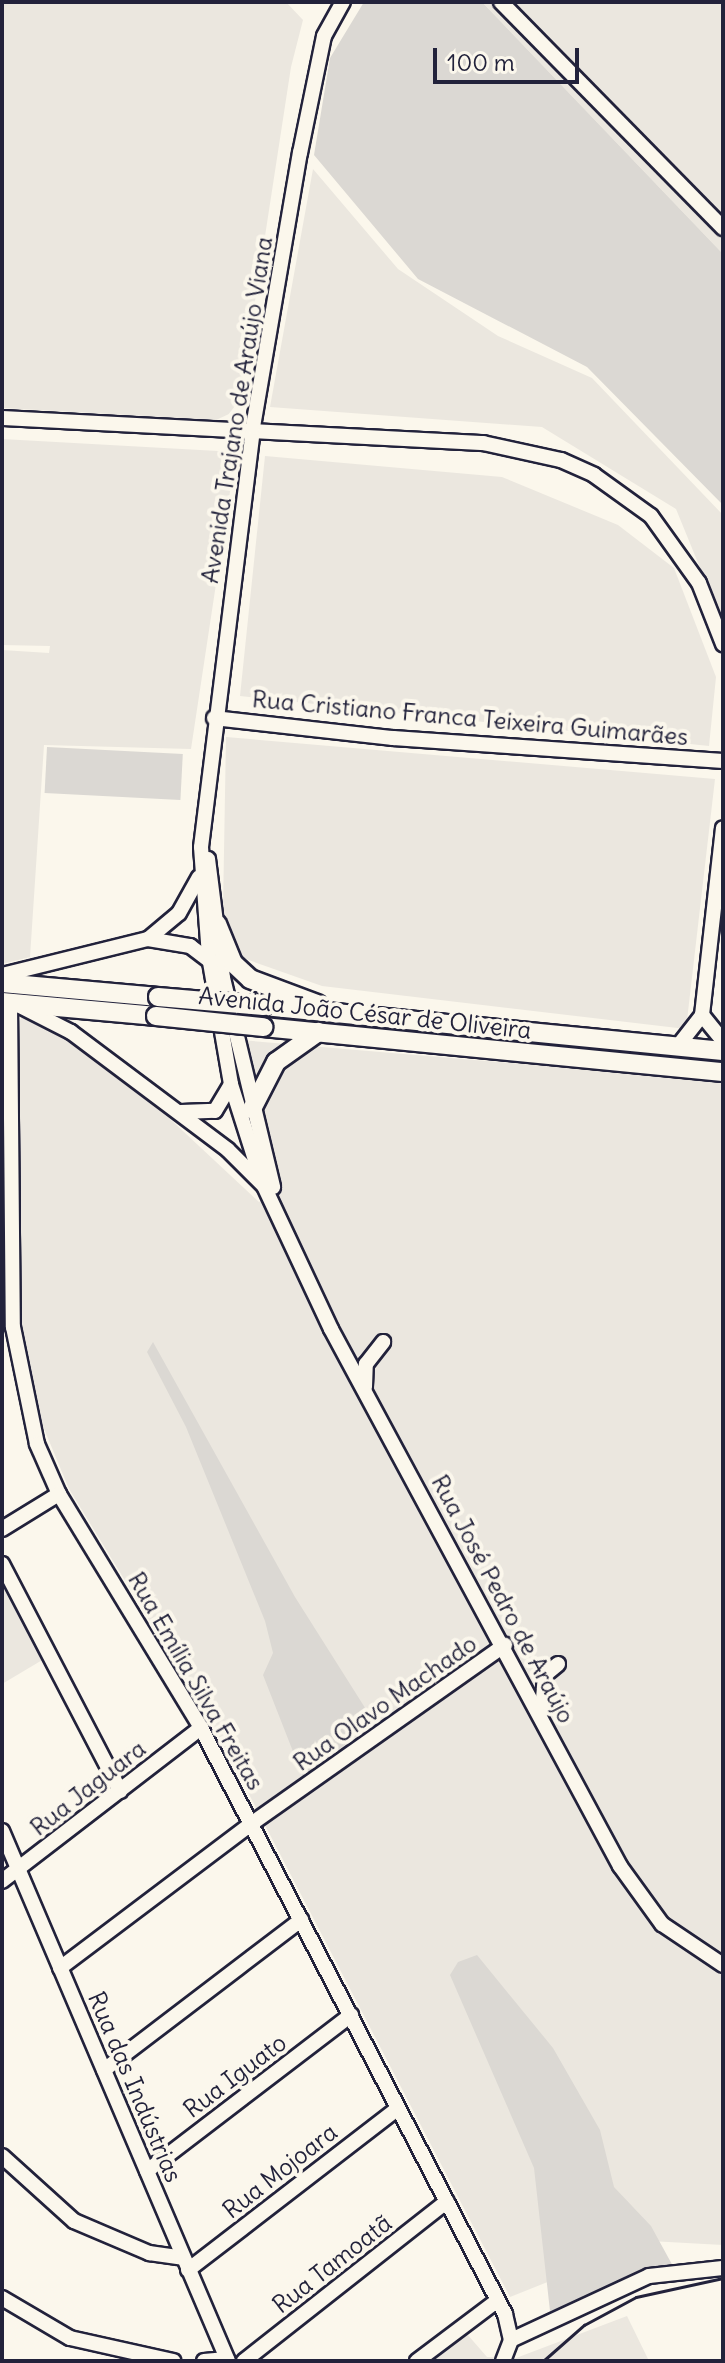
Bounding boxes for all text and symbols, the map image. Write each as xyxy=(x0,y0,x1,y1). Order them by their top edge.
scale bar xyxy=(437,32,583,82)
text: 100 m xyxy=(447,47,515,77)
street label: Avenida Trajano de Araújo Viana xyxy=(195,235,279,585)
street label: Rua Cristiano Franca Teixeira Guimarães xyxy=(251,685,689,751)
street label: Avenida João César de Oliveira xyxy=(197,981,533,1045)
street label: Rua José Pedro de Araújo xyxy=(425,1470,581,1728)
street label: Rua Emília Silva Freitas xyxy=(122,1567,270,1795)
street label: Rua Olavo Machado xyxy=(288,1629,482,1777)
street label: Rua Jaguara xyxy=(25,1734,151,1842)
street label: Rua das Indústrias xyxy=(82,1987,188,2187)
street label: Rua Iguato xyxy=(178,2028,292,2124)
street label: Rua Mojoara xyxy=(217,2117,343,2225)
street label: Rua Tamoatã xyxy=(267,2209,397,2319)

